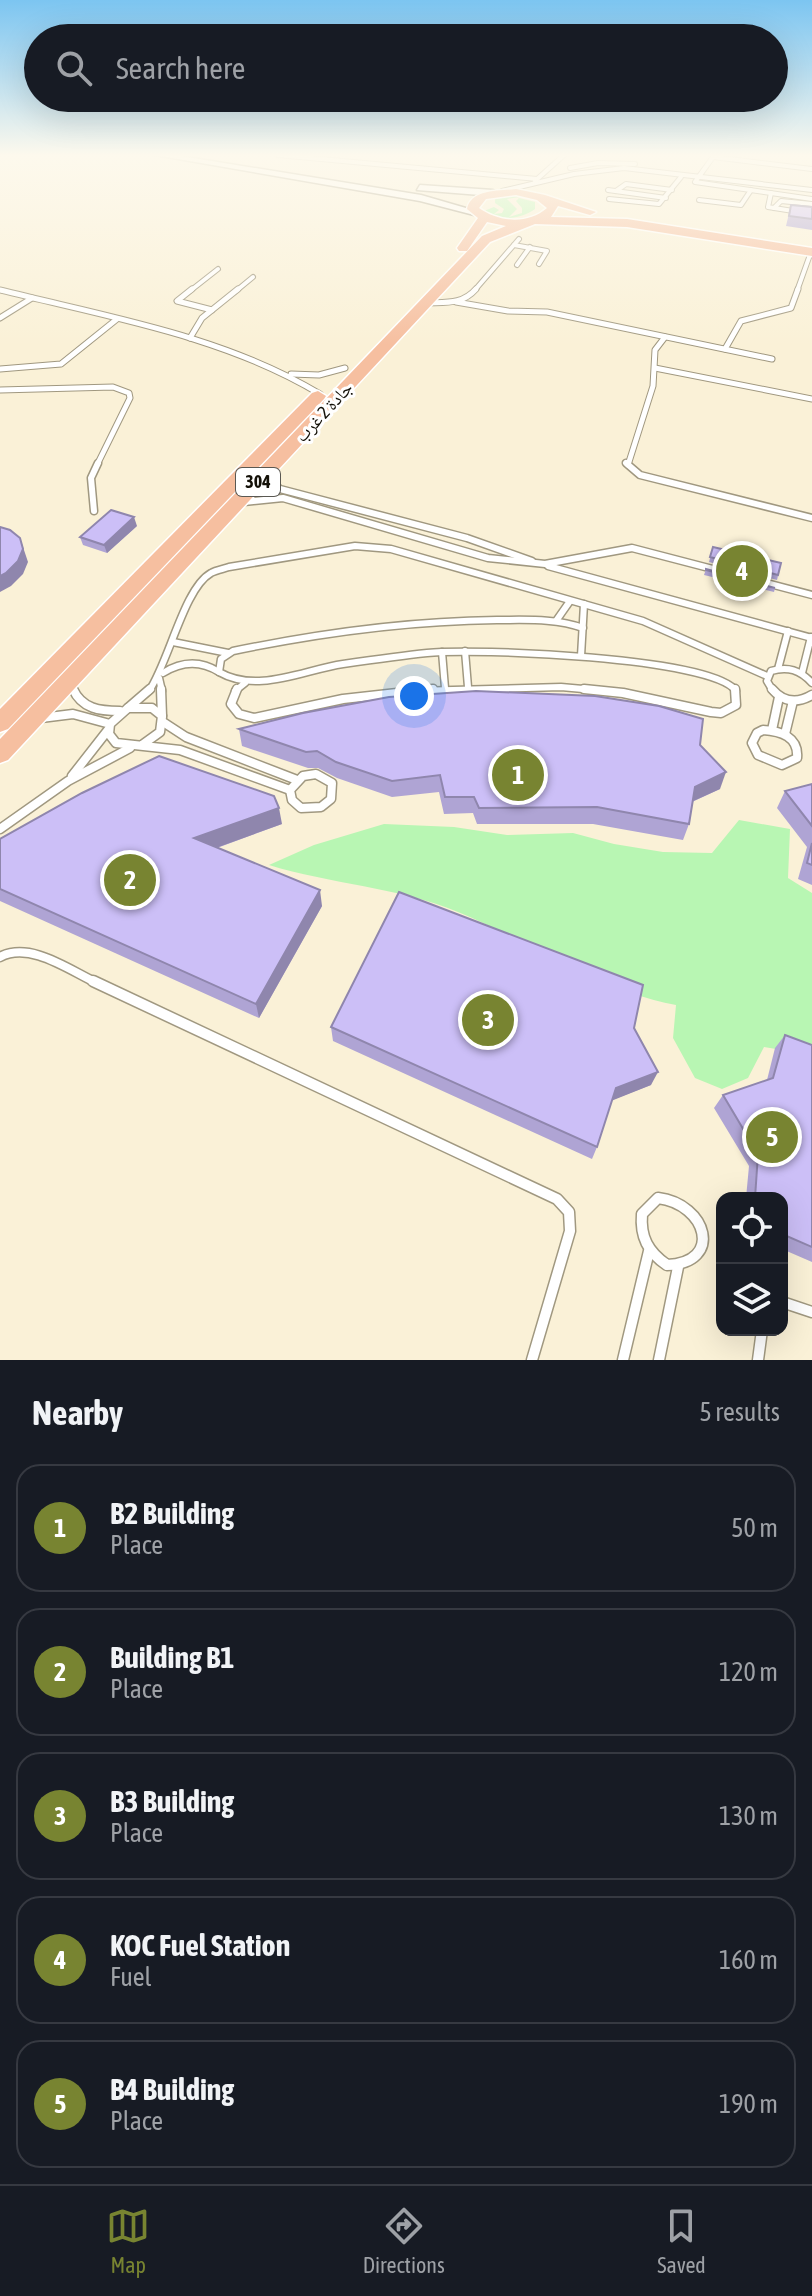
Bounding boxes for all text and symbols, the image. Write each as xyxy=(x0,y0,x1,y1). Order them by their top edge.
search box xyxy=(24,24,788,112)
icon: search xyxy=(52,46,96,90)
text: Search here xyxy=(116,51,245,85)
street label: جادة 2 غرب xyxy=(291,377,357,446)
road number: 304 xyxy=(236,468,280,496)
pin: 4 xyxy=(716,541,768,601)
your location xyxy=(394,676,434,716)
pin: 1 xyxy=(492,745,544,805)
pin: 2 xyxy=(104,850,156,910)
pin: 3 xyxy=(462,990,514,1050)
pin: 5 xyxy=(746,1107,798,1167)
map controls xyxy=(716,1192,788,1336)
button: locate xyxy=(716,1192,788,1264)
button: layers xyxy=(716,1264,788,1336)
text: Nearby xyxy=(32,1393,123,1432)
text: 5 results xyxy=(699,1397,780,1427)
text: B2 Building xyxy=(110,1496,234,1530)
text: 1 xyxy=(54,1513,66,1543)
text: 50 m xyxy=(731,1513,778,1543)
text: Place xyxy=(110,1530,163,1560)
text: Building B1 xyxy=(110,1640,234,1674)
text: 2 xyxy=(54,1657,66,1687)
text: 120 m xyxy=(719,1657,778,1687)
text: Place xyxy=(110,1674,163,1704)
text: B3 Building xyxy=(110,1784,234,1818)
text: 3 xyxy=(54,1801,66,1831)
text: 130 m xyxy=(719,1801,778,1831)
text: Place xyxy=(110,1818,163,1848)
text: KOC Fuel Station xyxy=(110,1928,290,1962)
text: 4 xyxy=(54,1945,66,1975)
text: 160 m xyxy=(719,1945,778,1975)
text: Fuel xyxy=(110,1962,151,1992)
text: B4 Building xyxy=(110,2072,234,2106)
text: 5 xyxy=(54,2089,66,2119)
text: 190 m xyxy=(719,2089,778,2119)
text: Place xyxy=(110,2106,163,2136)
tab: Map xyxy=(106,2204,150,2278)
tab: Directions xyxy=(363,2204,445,2278)
tab: Saved xyxy=(657,2204,706,2278)

